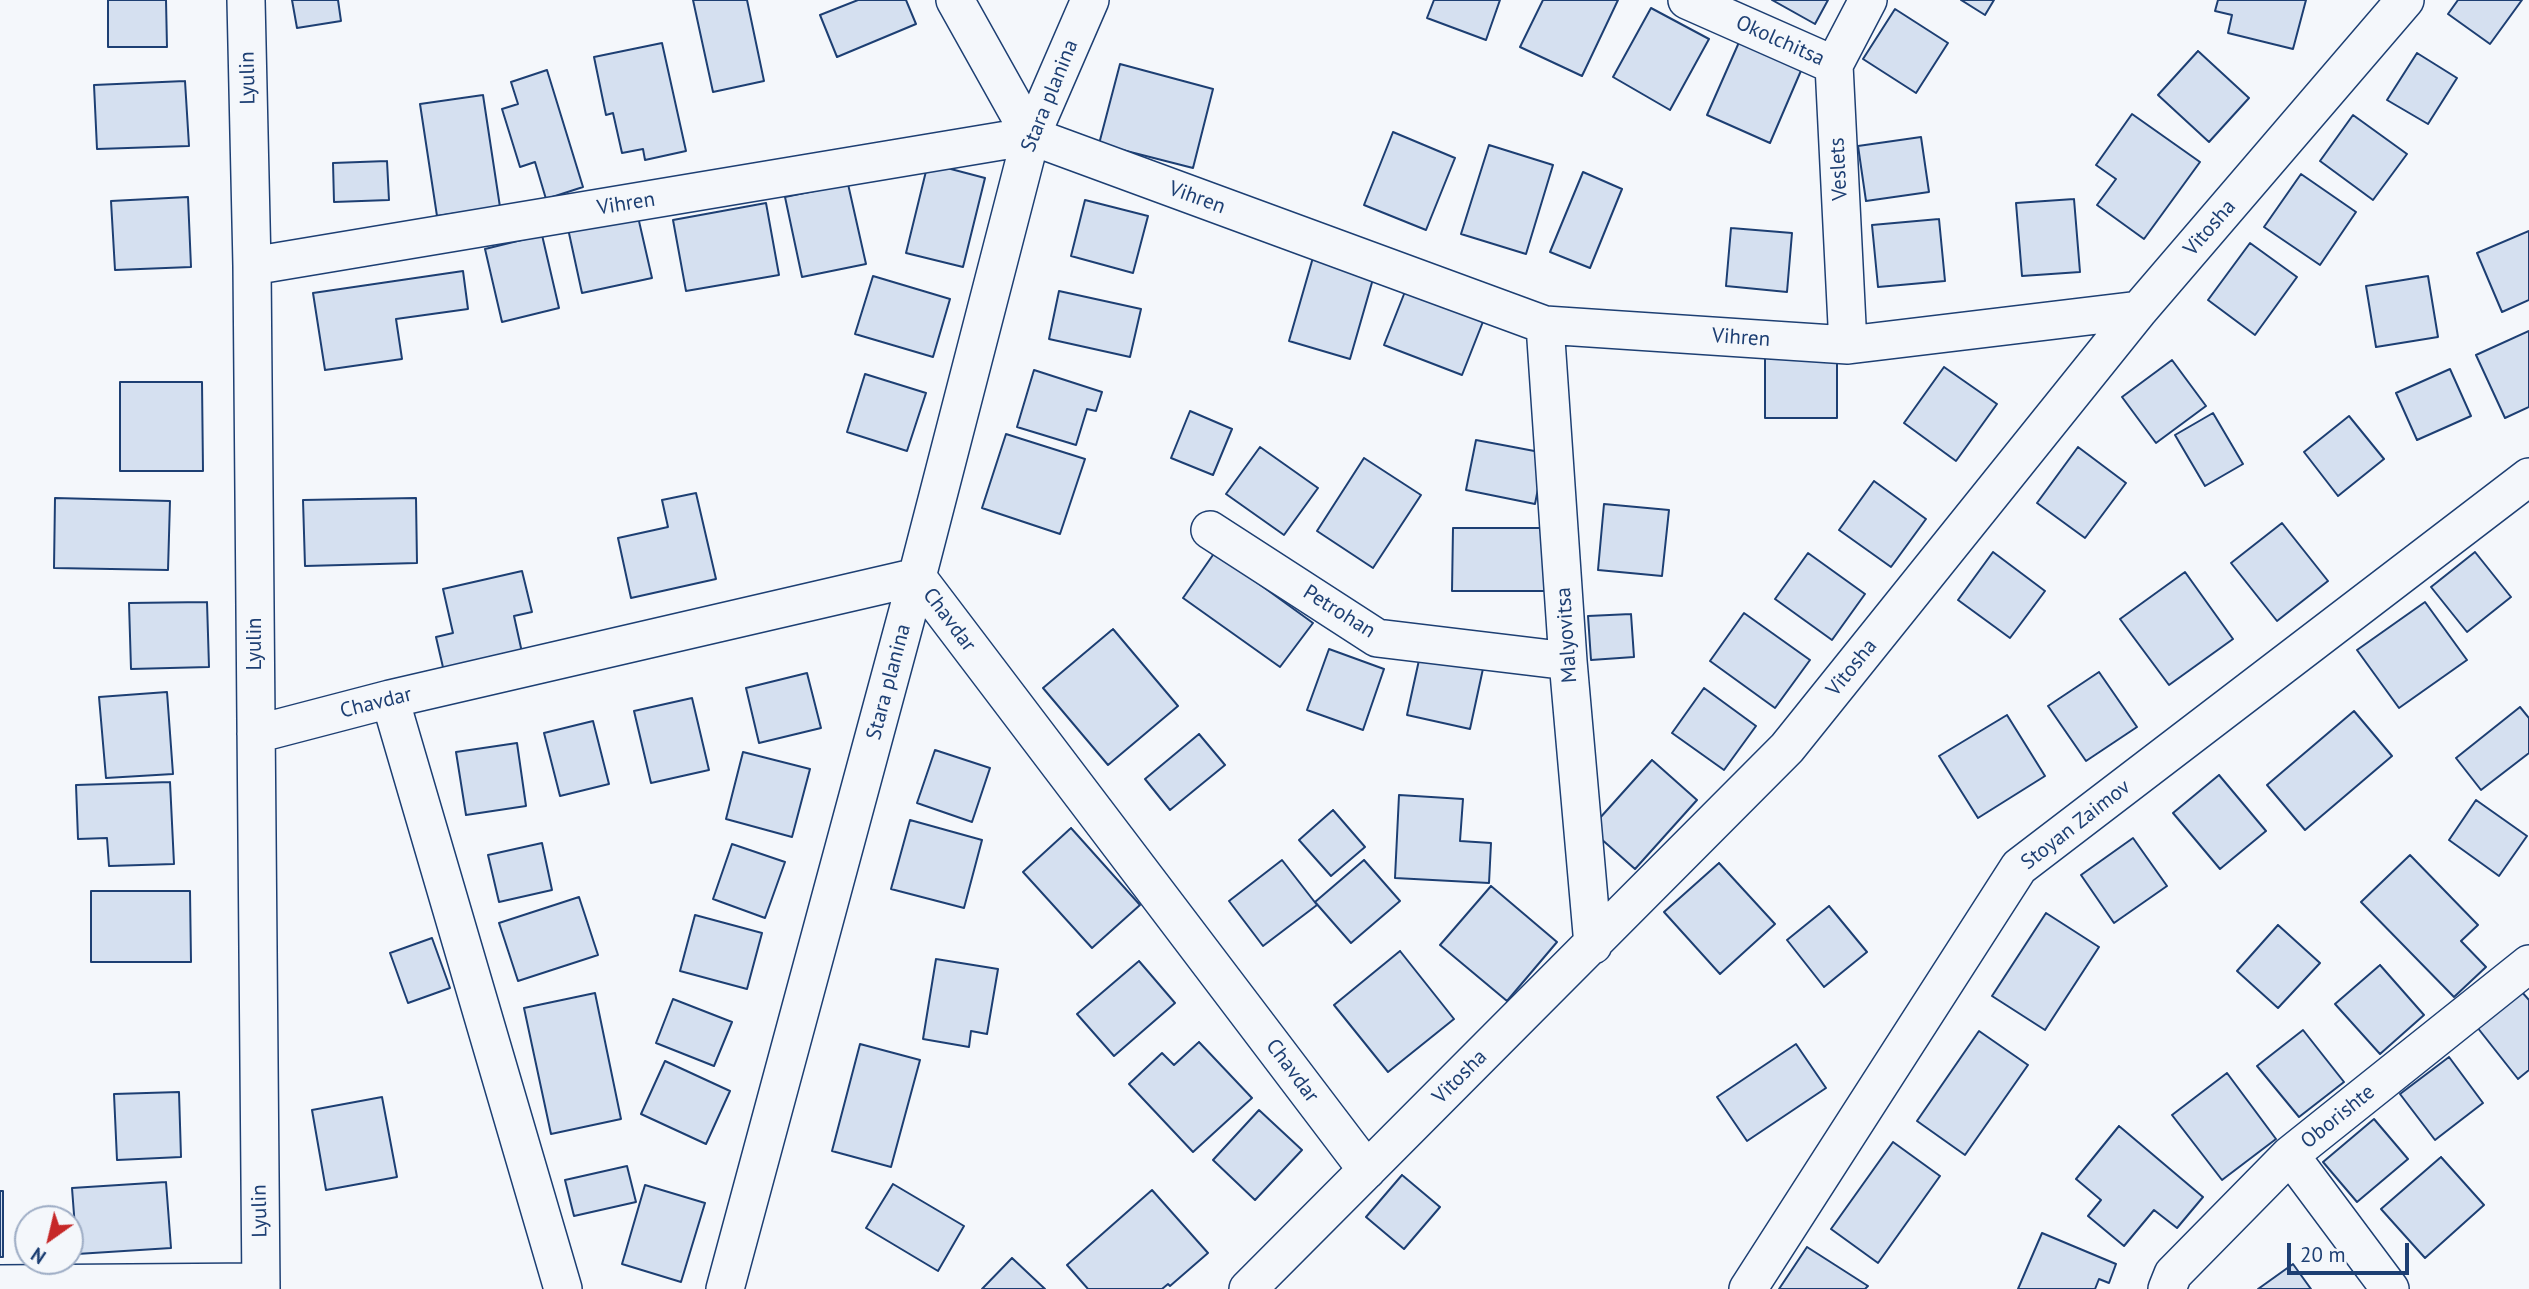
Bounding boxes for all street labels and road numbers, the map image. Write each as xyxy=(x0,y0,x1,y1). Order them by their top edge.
street label: Okolchitsa xyxy=(1732,10,1828,72)
street label: Stara planina xyxy=(1016,36,1084,156)
street label: Lyulin xyxy=(235,51,261,105)
street label: Veslets xyxy=(1825,137,1853,201)
street label: Vihren xyxy=(1165,176,1229,220)
street label: Vihren xyxy=(595,187,657,221)
street label: Vitosha xyxy=(2179,195,2241,261)
street label: Vihren xyxy=(1711,323,1771,353)
street label: Petrohan xyxy=(1298,580,1380,644)
street label: Chavdar xyxy=(917,583,981,657)
street label: Malyovitsa xyxy=(1551,586,1583,684)
street label: Lyulin xyxy=(242,617,268,671)
street label: Stara planina xyxy=(861,621,917,743)
street label: Vitosha xyxy=(1821,634,1883,702)
street label: Chavdar xyxy=(338,682,414,724)
street label: Stoyan Zaimov xyxy=(2016,775,2136,875)
street label: Chavdar xyxy=(1260,1034,1324,1108)
street label: Vitosha xyxy=(1428,1045,1492,1109)
street label: Oborishte xyxy=(2296,1080,2380,1154)
street label: Lyulin xyxy=(247,1184,273,1238)

